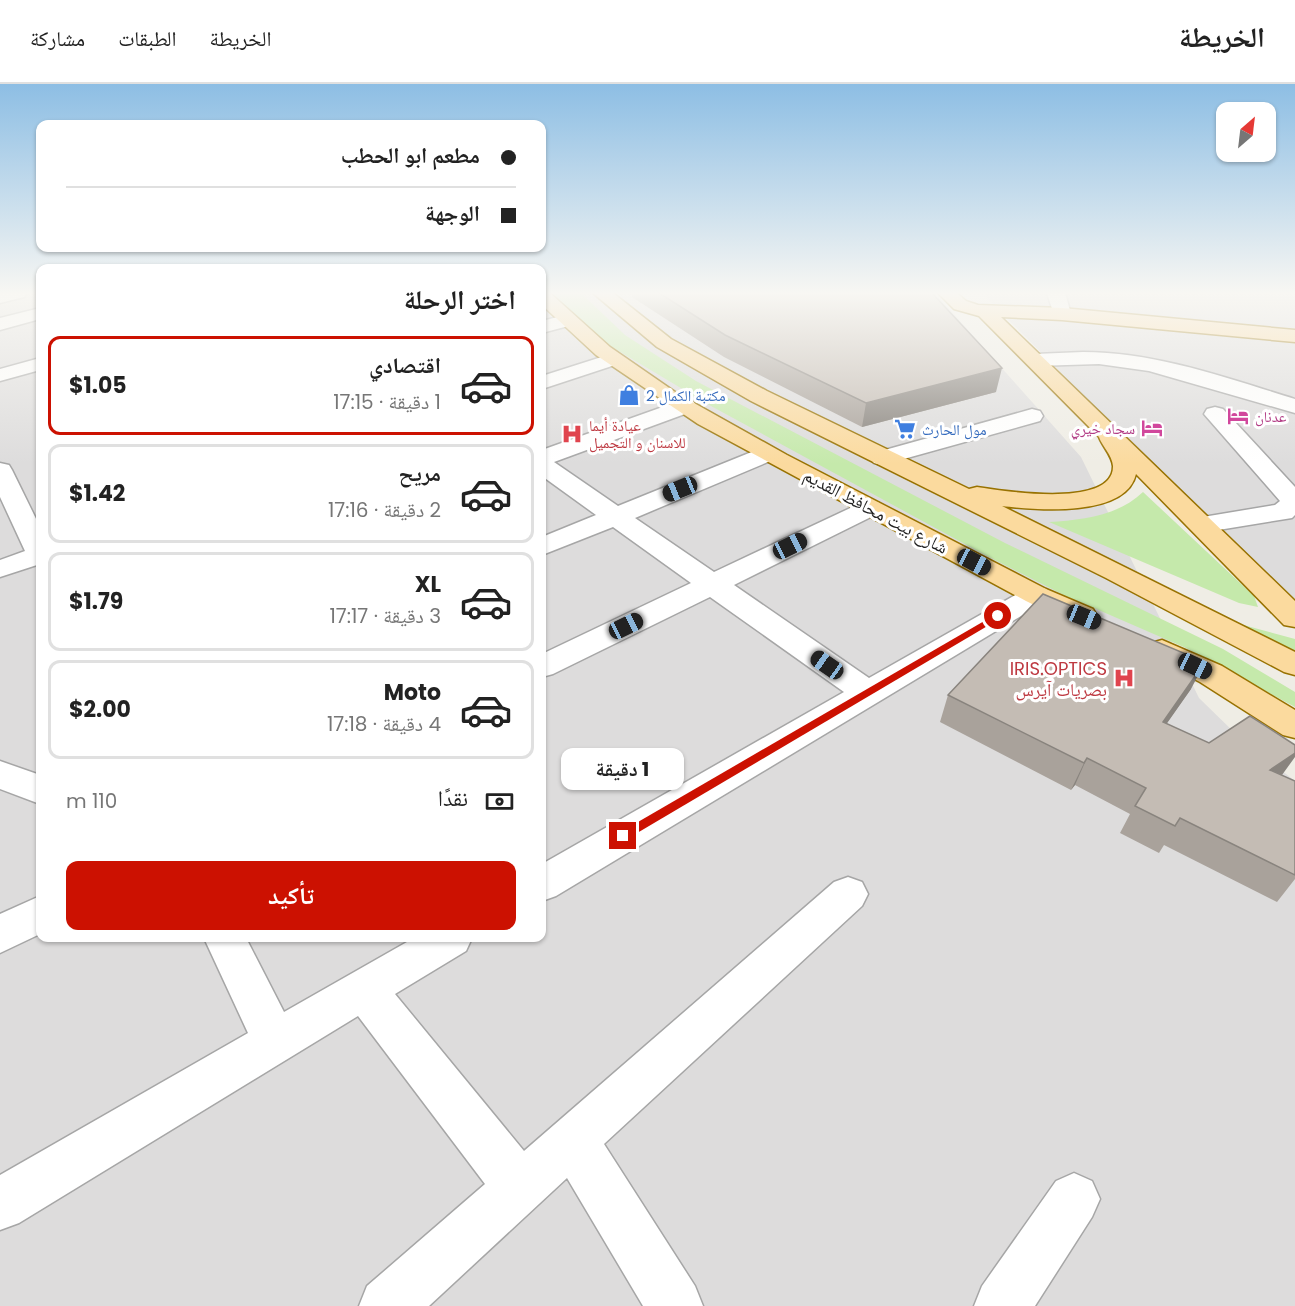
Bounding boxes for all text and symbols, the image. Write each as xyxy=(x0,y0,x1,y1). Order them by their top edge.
text: الخريطة xyxy=(1179,18,1265,57)
text: مشاركة xyxy=(30,24,85,53)
text: الطبقات xyxy=(118,24,177,53)
text: الخريطة xyxy=(210,24,271,53)
north arrow xyxy=(1216,102,1276,162)
map controls xyxy=(1216,102,1276,162)
text: مطعم ابو الحطب xyxy=(341,140,480,171)
text: الوجهة xyxy=(425,198,480,229)
text: اختر الرحلة xyxy=(404,281,516,318)
text: اقتصادي xyxy=(369,350,441,381)
icon: car xyxy=(459,359,513,413)
text: $1.05 xyxy=(69,370,127,401)
shop icon: مكتبة الكمال 2 xyxy=(617,383,641,407)
place label: مكتبة الكمال 2 xyxy=(646,385,726,406)
text: 1 دقيقة · 17:15 xyxy=(333,388,441,416)
hotel icon: عدنان xyxy=(1226,404,1250,428)
place label: عدنان xyxy=(1255,406,1287,427)
place label: عيادة أيما للاسنان و التجميل xyxy=(589,415,686,453)
hotel icon: سجاد خيري xyxy=(1140,416,1164,440)
supermarket icon: مول الحارث xyxy=(893,417,917,441)
place label: سجاد خيري xyxy=(1071,418,1135,440)
place label: مول الحارث xyxy=(922,419,987,440)
hospital icon: عيادة أيما للاسنان و التجميل xyxy=(560,422,584,446)
text: مريح xyxy=(398,458,441,489)
street label: شارع بيت محافظ القديم xyxy=(799,462,953,560)
icon: car xyxy=(459,467,513,521)
car xyxy=(660,474,700,504)
text: $1.42 xyxy=(69,478,125,509)
text: 2 دقيقة · 17:16 xyxy=(328,496,441,524)
car xyxy=(770,530,810,562)
car xyxy=(954,546,994,578)
text: XL xyxy=(415,569,441,600)
icon: car xyxy=(459,575,513,629)
text: $1.79 xyxy=(69,586,123,617)
text: 3 دقيقة · 17:17 xyxy=(329,602,441,630)
route start xyxy=(984,602,1011,629)
car xyxy=(1064,602,1104,632)
car xyxy=(606,610,646,642)
car xyxy=(807,647,847,683)
car xyxy=(1175,650,1215,682)
place label: IRIS.OPTICS بصريات آيرس xyxy=(1010,656,1107,702)
hospital icon: IRIS.OPTICS بصريات آيرس xyxy=(1112,666,1136,690)
text: Moto xyxy=(384,677,441,708)
icon: car xyxy=(459,683,513,737)
text: $2.00 xyxy=(69,694,131,725)
text: 4 دقيقة · 17:18 xyxy=(327,710,441,738)
callout: 1 دقيقة xyxy=(562,749,684,791)
text: 1 دقيقة xyxy=(596,755,649,783)
text: نقدًا xyxy=(438,783,468,814)
icon: cash xyxy=(483,785,516,818)
text: 110 m xyxy=(66,787,117,815)
route end xyxy=(609,822,636,849)
button: تأكيد xyxy=(66,861,516,930)

